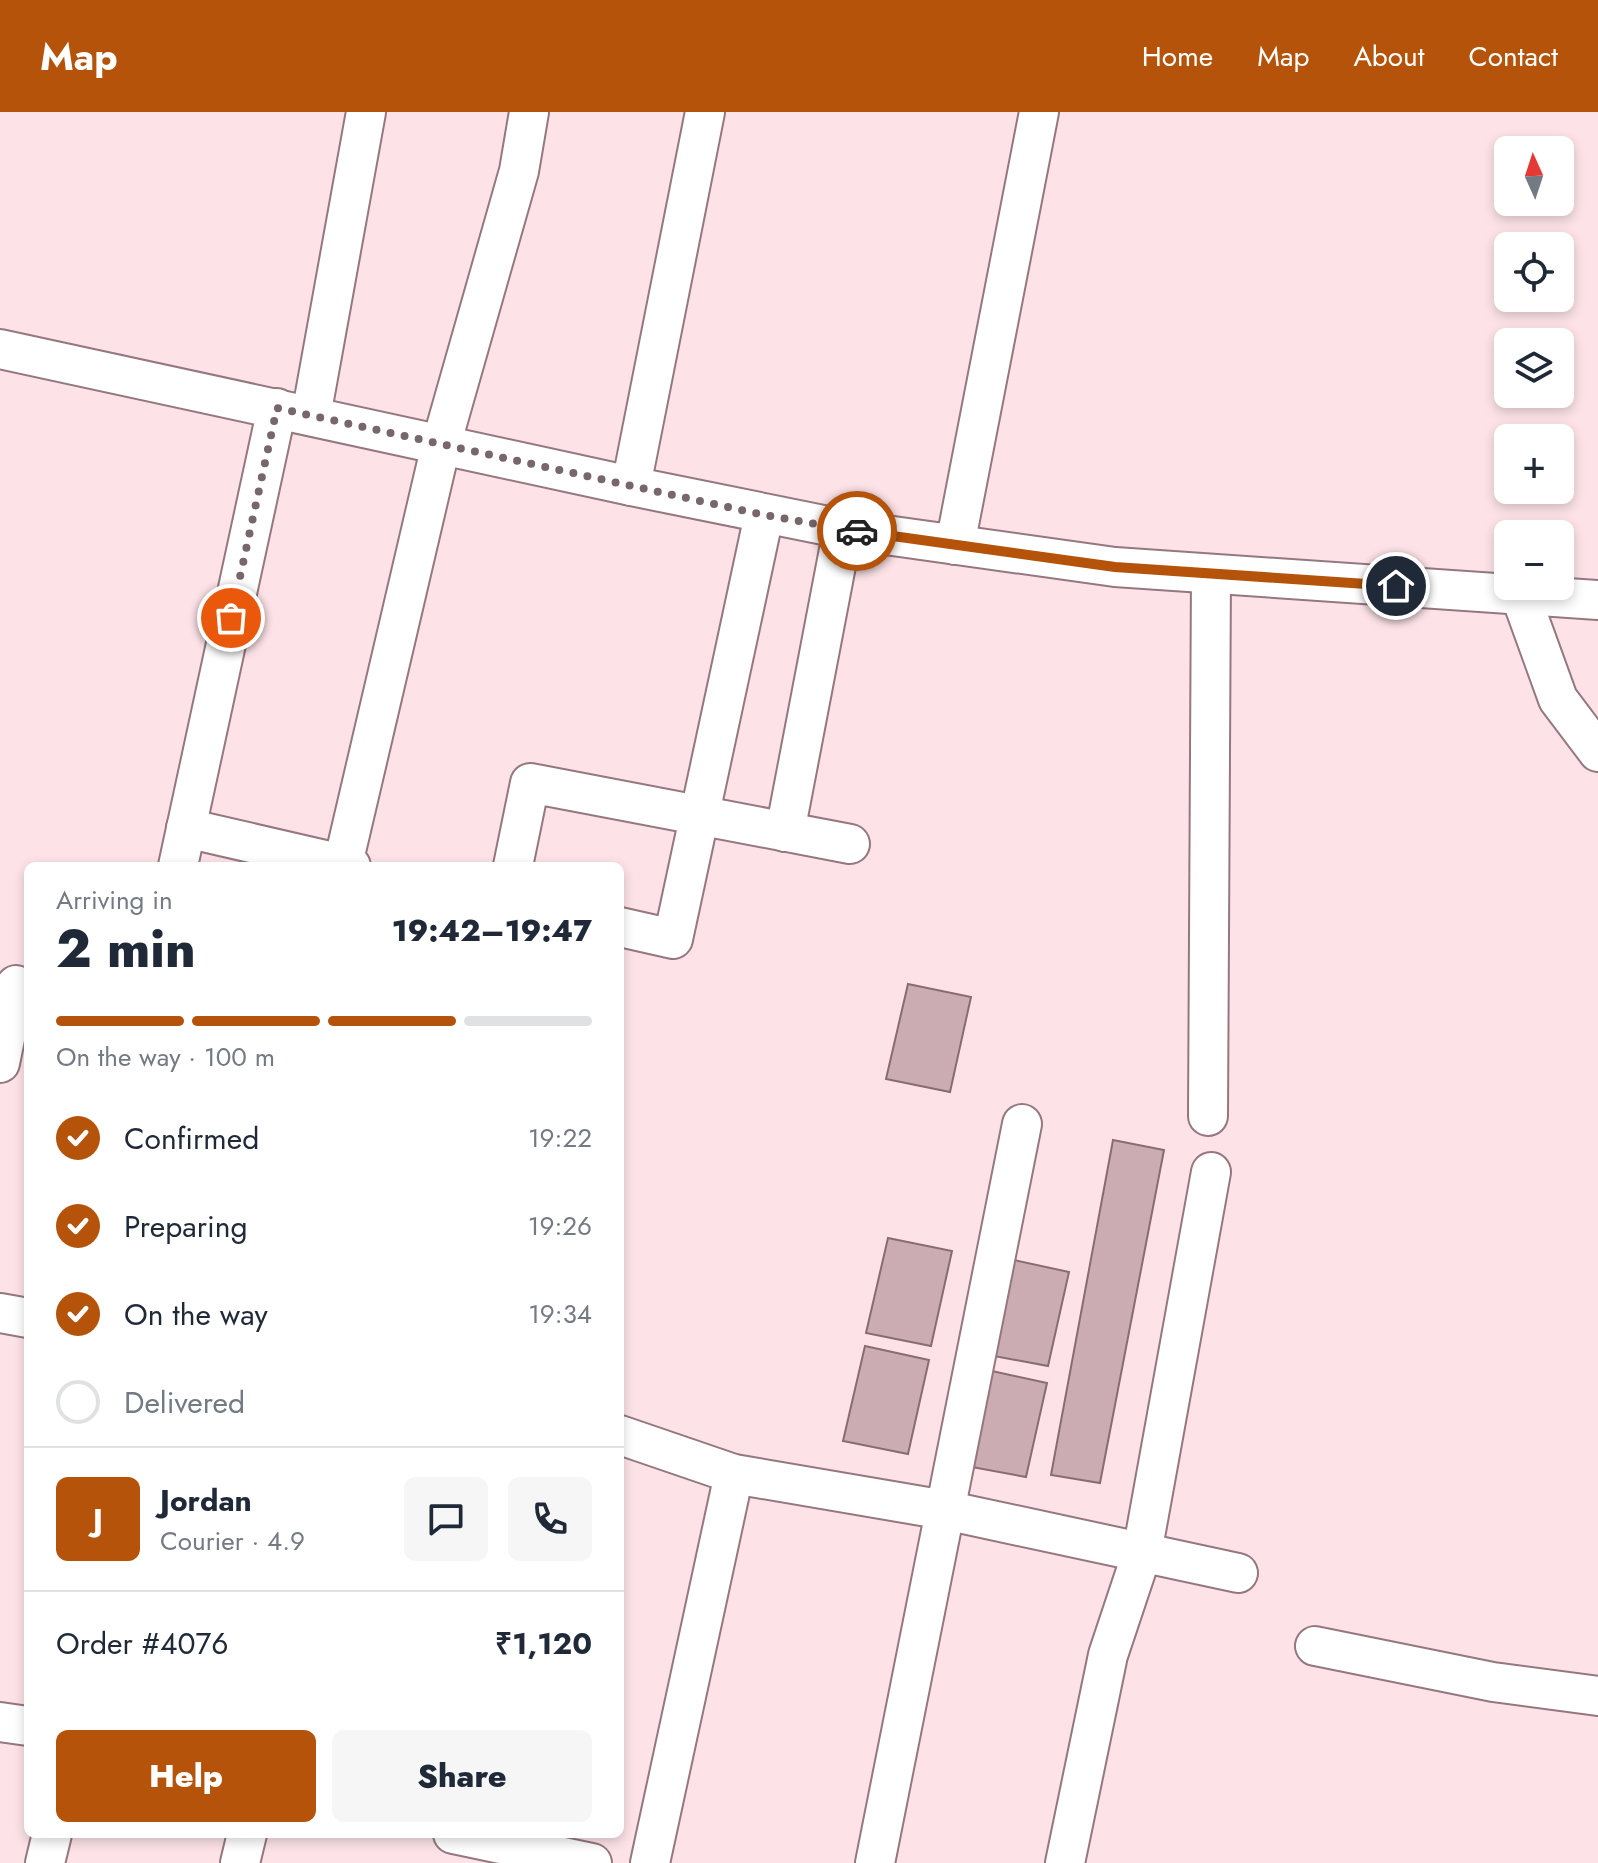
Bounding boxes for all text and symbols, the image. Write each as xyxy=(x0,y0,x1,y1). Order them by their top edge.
text: Map xyxy=(40,29,118,84)
text: Home xyxy=(1142,36,1213,77)
text: Map xyxy=(1257,36,1309,77)
text: About xyxy=(1353,36,1425,77)
text: Contact xyxy=(1469,36,1558,77)
north arrow xyxy=(1494,136,1574,216)
map controls xyxy=(1494,136,1574,600)
button: locate xyxy=(1494,232,1574,312)
button: layers xyxy=(1494,328,1574,408)
button: + xyxy=(1494,424,1574,504)
courier xyxy=(817,491,897,571)
icon: car xyxy=(835,509,879,553)
button: − xyxy=(1494,520,1574,600)
pin xyxy=(1362,552,1430,620)
icon: home xyxy=(1374,564,1418,608)
pin xyxy=(197,584,265,652)
icon: bag xyxy=(209,596,253,640)
text: Arriving in xyxy=(56,881,173,919)
text: 19:42–19:47 xyxy=(392,909,592,952)
text: 2 min xyxy=(56,911,196,987)
text: On the way · 100 m xyxy=(56,1038,275,1076)
icon: check xyxy=(56,1116,100,1160)
text: Confirmed xyxy=(124,1117,259,1160)
text: 19:22 xyxy=(528,1119,592,1157)
icon: check xyxy=(56,1204,100,1248)
text: Preparing xyxy=(124,1205,248,1248)
text: 19:26 xyxy=(528,1207,592,1245)
icon: check xyxy=(56,1292,100,1336)
text: On the way xyxy=(124,1293,268,1336)
text: 19:34 xyxy=(528,1295,592,1333)
text: Delivered xyxy=(124,1381,245,1424)
button: chat xyxy=(404,1477,488,1561)
button: phone xyxy=(508,1477,592,1561)
text: Jordan xyxy=(160,1479,252,1522)
text: J xyxy=(93,1498,103,1541)
text: Courier · 4.9 xyxy=(160,1522,305,1560)
text: Order #4076 xyxy=(56,1622,229,1665)
text: ₹1,120 xyxy=(495,1622,592,1665)
button: Help xyxy=(56,1730,316,1822)
button: Share xyxy=(332,1730,592,1822)

